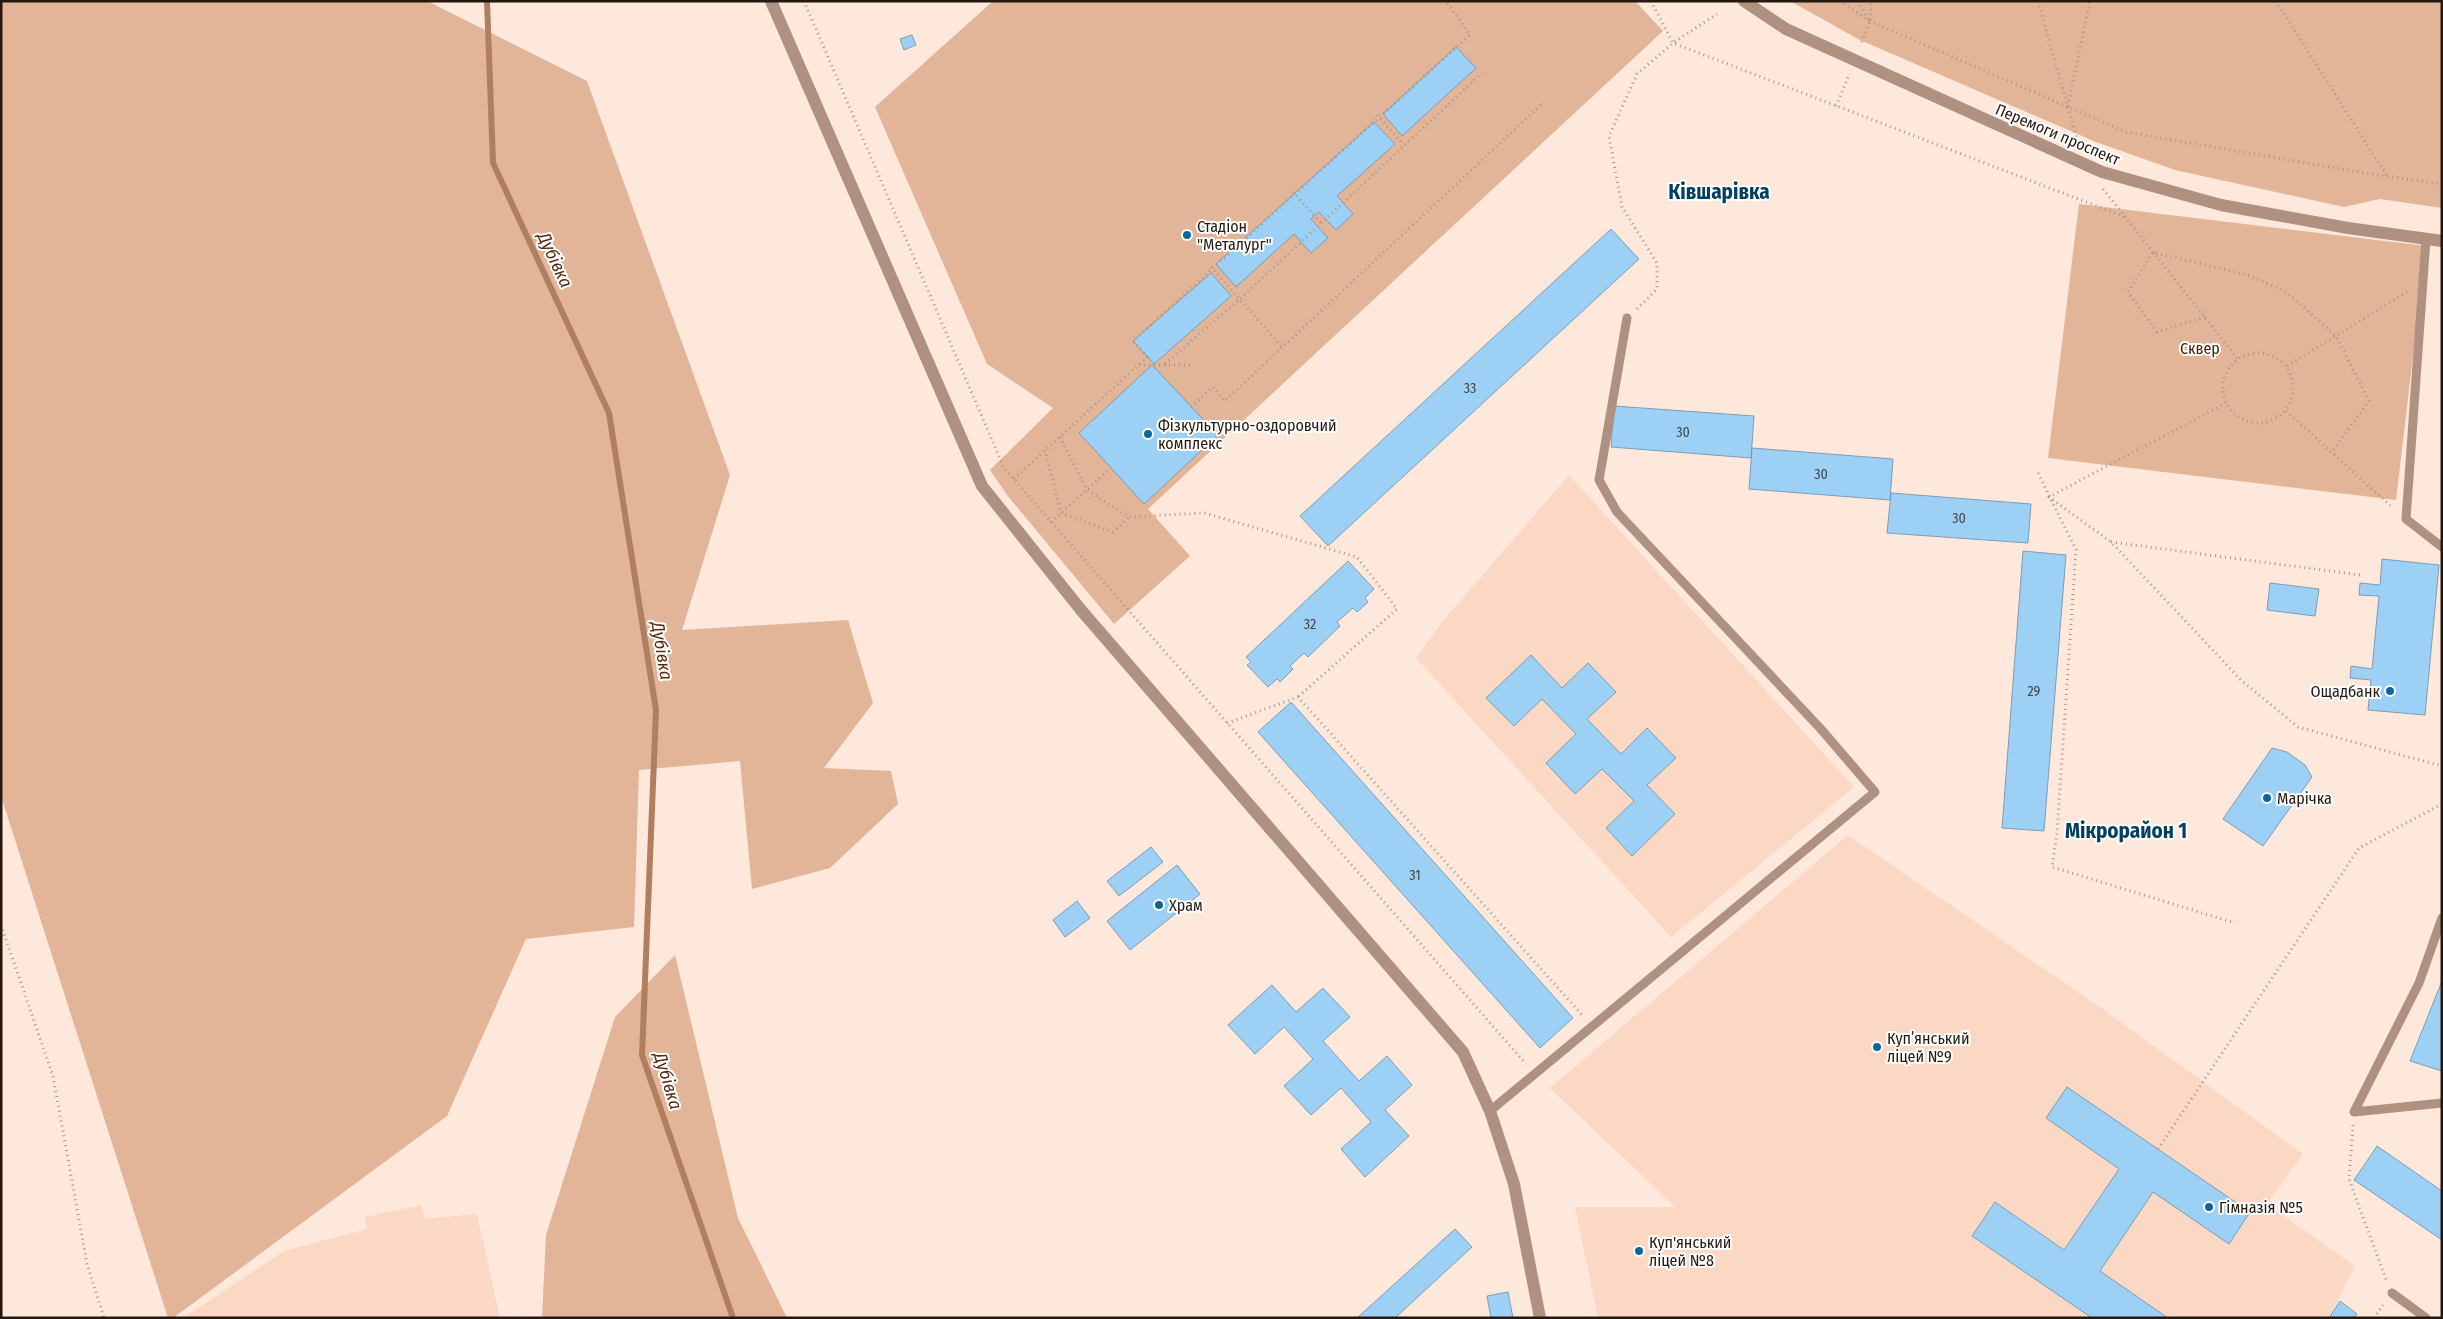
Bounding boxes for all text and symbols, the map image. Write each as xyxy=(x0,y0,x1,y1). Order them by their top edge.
street label: Перемоги проспект xyxy=(1993,100,2123,169)
district label: Ківшарівка xyxy=(1668,179,1770,205)
place label: Стадіон "Металург" xyxy=(1197,217,1272,254)
water label: Дубівка xyxy=(532,227,577,291)
marker: Стадіон "Металург" xyxy=(1181,229,1193,241)
park label: Сквер xyxy=(2180,339,2220,358)
house number: 33 xyxy=(1464,380,1476,397)
place label: Фізкультурно-оздоровчий комплекс xyxy=(1158,416,1337,453)
house number: 30 xyxy=(1676,424,1690,441)
marker: Фізкультурно-оздоровчий комплекс xyxy=(1142,428,1154,440)
house number: 30 xyxy=(1814,466,1828,483)
house number: 30 xyxy=(1952,510,1966,527)
house number: 32 xyxy=(1304,616,1316,633)
water label: Дубівка xyxy=(646,618,677,682)
place label: Ощадбанк xyxy=(2310,682,2380,701)
house number: 29 xyxy=(2028,683,2041,700)
marker: Ощадбанк xyxy=(2384,685,2396,697)
place label: Марічка xyxy=(2277,789,2332,808)
marker: Марічка xyxy=(2261,792,2273,804)
district label: Мікрорайон 1 xyxy=(2065,818,2187,844)
house number: 31 xyxy=(1409,867,1421,884)
place label: Храм xyxy=(1169,896,1203,915)
marker: Храм xyxy=(1153,899,1165,911)
place label: Куп’янський ліцей №9 xyxy=(1887,1029,1970,1066)
marker: Куп’янський ліцей №9 xyxy=(1871,1041,1883,1053)
water label: Дубівка xyxy=(648,1048,687,1112)
place label: Гімназія №5 xyxy=(2219,1198,2303,1217)
marker: Гімназія №5 xyxy=(2203,1201,2215,1213)
place label: Куп'янський ліцей №8 xyxy=(1649,1233,1731,1270)
marker: Куп'янський ліцей №8 xyxy=(1633,1245,1645,1257)

